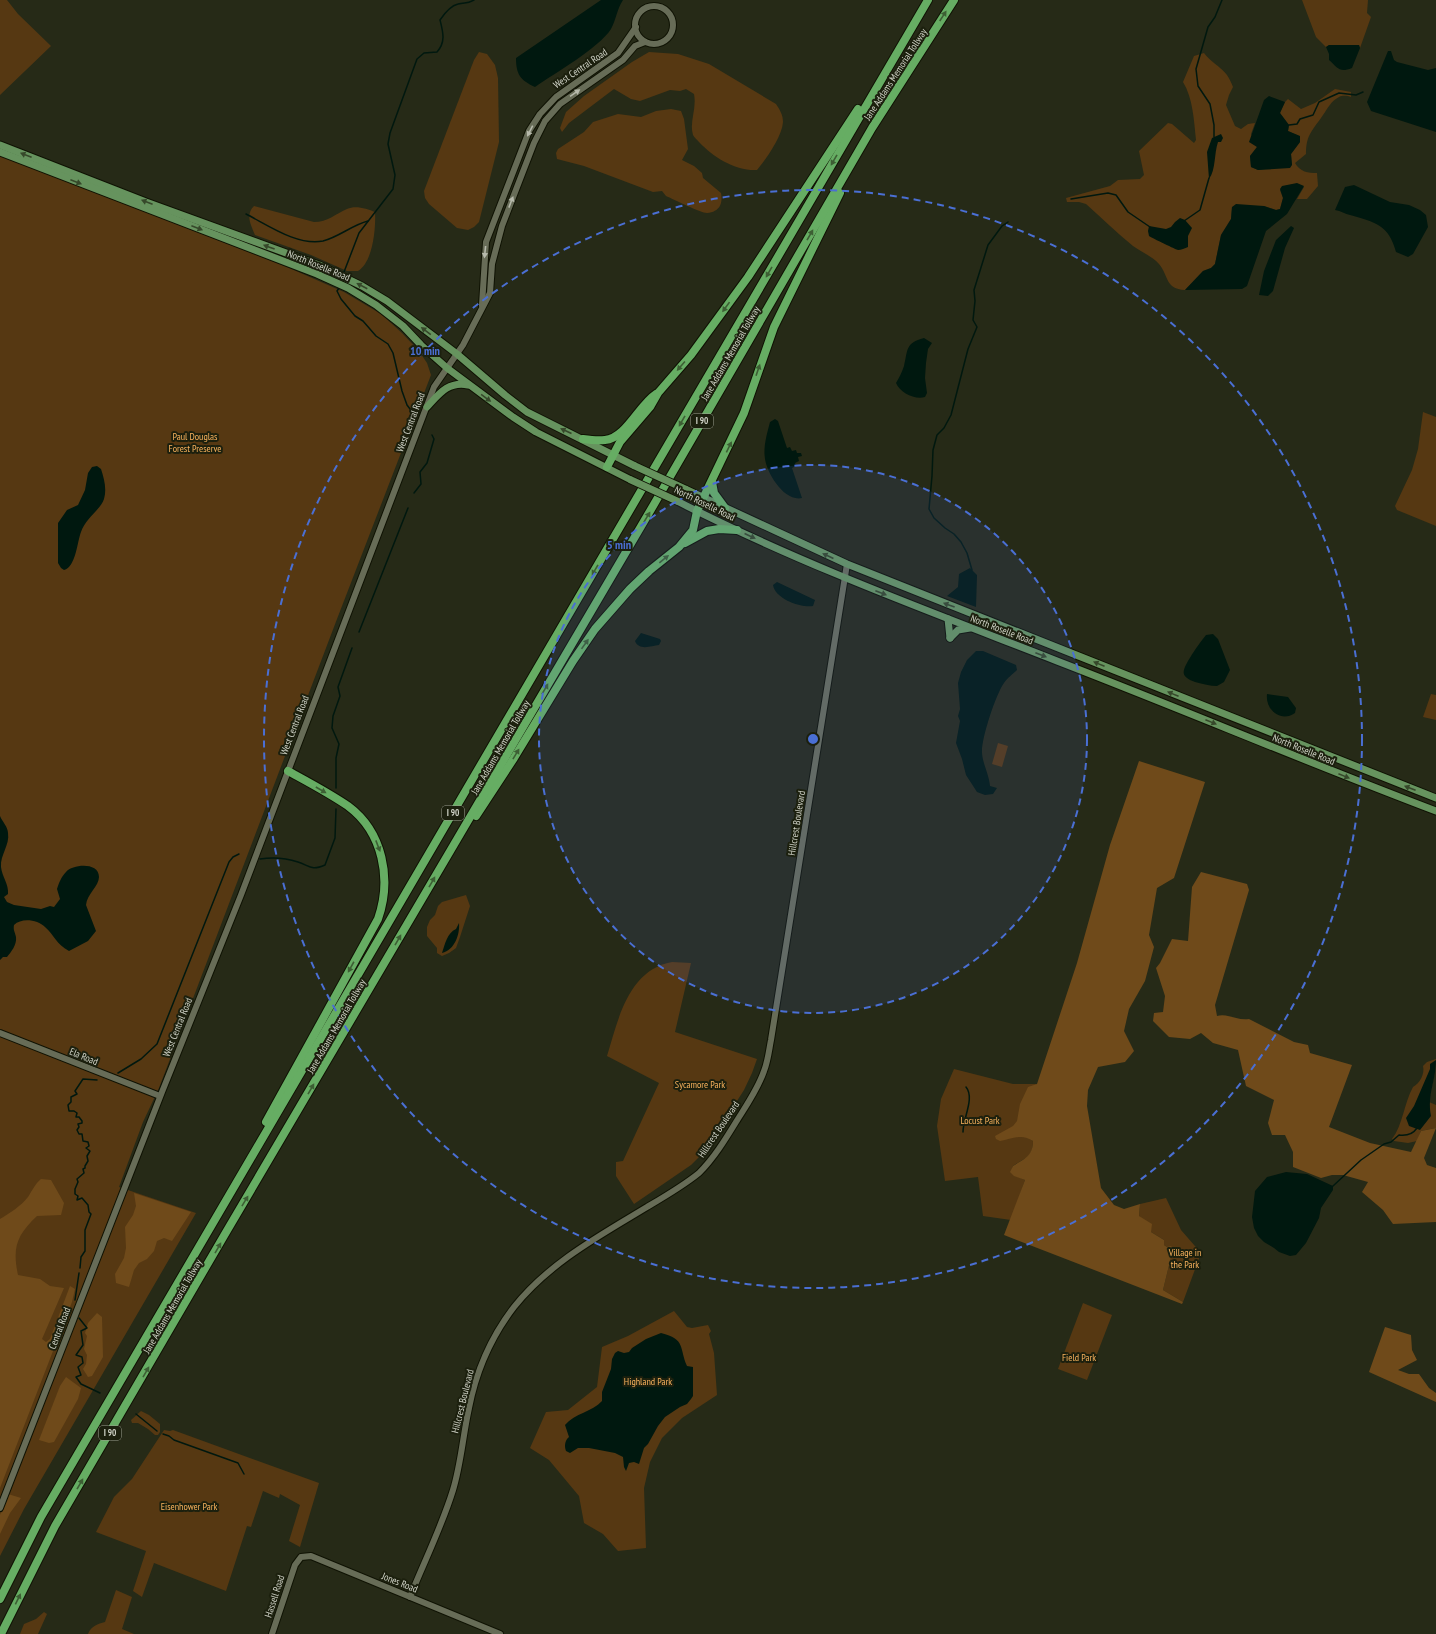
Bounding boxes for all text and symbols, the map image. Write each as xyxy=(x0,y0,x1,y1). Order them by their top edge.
one-way arrow xyxy=(940,10,947,22)
street label: Jane Addams Memorial Tollway xyxy=(860,26,930,123)
street label: West Central Road xyxy=(551,46,610,91)
one-way arrow xyxy=(570,89,581,97)
one-way arrow xyxy=(527,125,533,137)
one-way arrow xyxy=(19,152,31,158)
one-way arrow xyxy=(831,154,838,166)
one-way arrow xyxy=(70,179,82,185)
one-way arrow xyxy=(508,196,514,208)
one-way arrow xyxy=(141,199,153,205)
one-way arrow xyxy=(191,226,203,232)
one-way arrow xyxy=(807,229,814,241)
one-way arrow xyxy=(263,243,275,249)
one-way arrow xyxy=(481,246,488,258)
street label: North Roselle Road xyxy=(286,247,352,284)
one-way arrow xyxy=(765,267,772,278)
one-way arrow xyxy=(357,283,368,290)
one-way arrow xyxy=(722,302,730,312)
street label: Jane Addams Memorial Tollway xyxy=(698,304,763,404)
one-way arrow xyxy=(421,327,432,335)
text: 10 min xyxy=(410,343,440,358)
one-way arrow xyxy=(677,361,686,372)
one-way arrow xyxy=(755,364,761,376)
street label: West Central Road xyxy=(393,391,428,454)
one-way arrow xyxy=(481,393,492,402)
road number: I 90 xyxy=(691,414,713,428)
one-way arrow xyxy=(679,415,686,427)
one-way arrow xyxy=(560,428,571,434)
park label: Paul Douglas Forest Preserve xyxy=(169,430,221,455)
one-way arrow xyxy=(726,441,732,453)
street label: North Roselle Road xyxy=(672,483,737,524)
one-way arrow xyxy=(643,511,650,523)
one-way arrow xyxy=(745,533,756,539)
text: 5 min xyxy=(607,537,631,552)
one-way arrow xyxy=(823,553,834,559)
one-way arrow xyxy=(659,554,670,563)
one-way arrow xyxy=(592,564,599,576)
one-way arrow xyxy=(875,590,887,596)
one-way arrow xyxy=(943,602,955,608)
street label: North Roselle Road xyxy=(969,612,1035,647)
one-way arrow xyxy=(581,638,589,649)
one-way arrow xyxy=(1036,652,1048,658)
one-way arrow xyxy=(1093,661,1104,667)
one-way arrow xyxy=(541,683,548,695)
one-way arrow xyxy=(1168,691,1179,697)
street label: West Central Road xyxy=(277,694,312,757)
street label: Jane Addams Memorial Tollway xyxy=(468,698,533,798)
one-way arrow xyxy=(1205,720,1217,726)
street label: North Roselle Road xyxy=(1271,731,1337,768)
centre of rings xyxy=(806,732,820,746)
one-way arrow xyxy=(513,748,520,760)
one-way arrow xyxy=(1339,773,1351,779)
one-way arrow xyxy=(1405,785,1416,791)
one-way arrow xyxy=(315,787,327,794)
street label: Hillcrest Boulevard xyxy=(785,790,808,856)
road number: I 90 xyxy=(442,806,464,820)
one-way arrow xyxy=(375,840,381,852)
one-way arrow xyxy=(429,876,436,888)
one-way arrow xyxy=(394,934,401,946)
one-way arrow xyxy=(348,961,355,973)
street label: Jane Addams Memorial Tollway xyxy=(304,977,369,1077)
street label: West Central Road xyxy=(160,996,195,1059)
street label: Ela Road xyxy=(68,1045,100,1068)
park label: Sycamore Park xyxy=(675,1078,725,1091)
one-way arrow xyxy=(308,1083,315,1095)
street label: Hillcrest Boulevard xyxy=(695,1099,742,1160)
park label: Locust Park xyxy=(960,1114,1000,1127)
one-way arrow xyxy=(242,1195,249,1207)
one-way arrow xyxy=(214,1242,221,1254)
park label: Village in the Park xyxy=(1168,1246,1201,1271)
street label: Jane Addams Memorial Tollway xyxy=(140,1257,205,1357)
street label: Central Road xyxy=(46,1305,73,1351)
park label: Field Park xyxy=(1062,1351,1096,1364)
one-way arrow xyxy=(142,1366,149,1378)
street label: Hillcrest Boulevard xyxy=(448,1368,477,1434)
park label: Highland Park xyxy=(624,1375,672,1388)
road number: I 90 xyxy=(99,1426,121,1440)
one-way arrow xyxy=(76,1479,83,1490)
park label: Eisenhower Park xyxy=(161,1500,217,1513)
street label: Jones Road xyxy=(379,1569,420,1596)
street label: Hassell Road xyxy=(261,1573,287,1619)
one-way arrow xyxy=(15,1593,21,1604)

